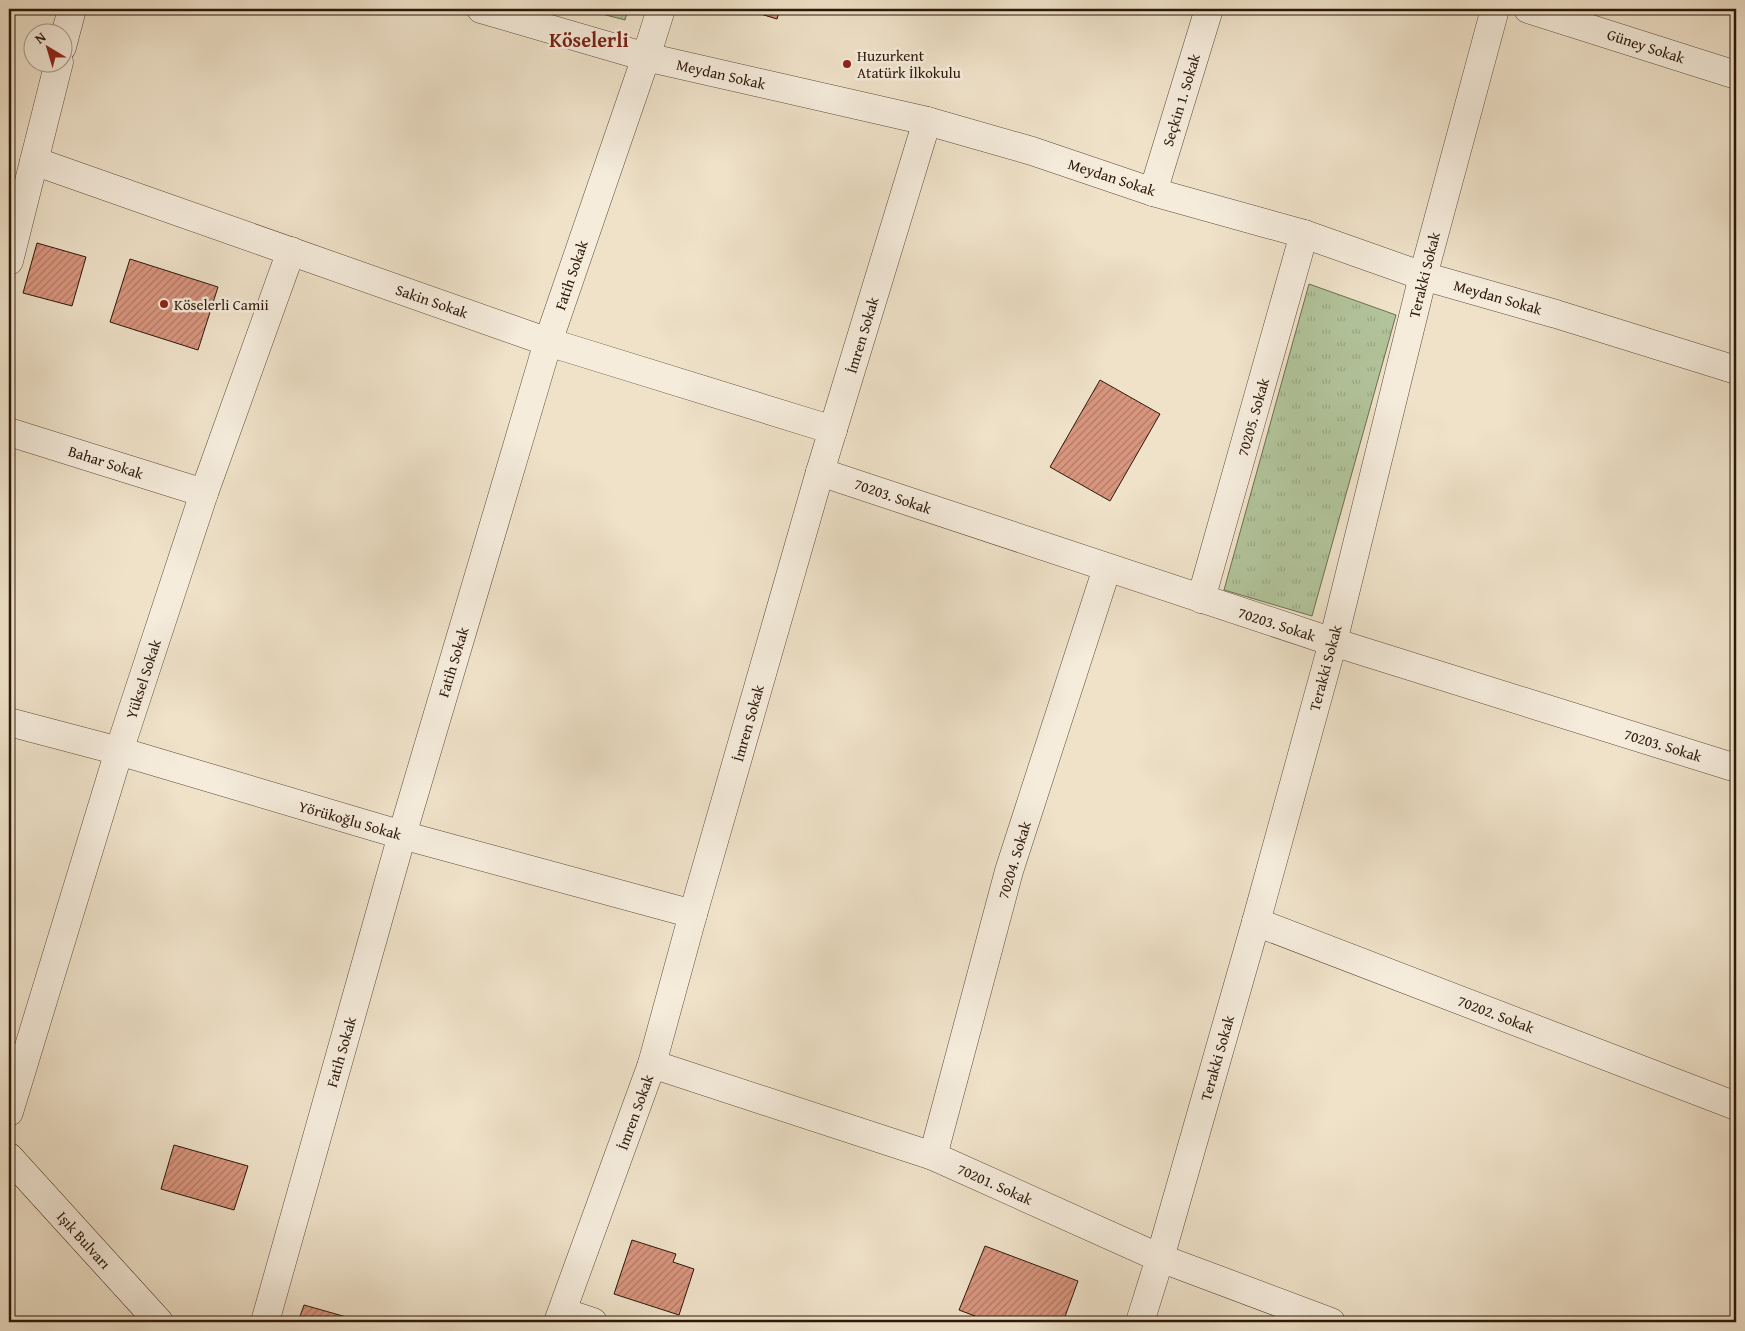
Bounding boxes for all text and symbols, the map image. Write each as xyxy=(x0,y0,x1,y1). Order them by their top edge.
north arrow xyxy=(22,22,72,72)
street label: Güney Sokak xyxy=(1604,24,1688,69)
district label: Köselerli xyxy=(549,25,629,54)
text: N xyxy=(30,27,50,49)
place label: Huzurkent Atatürk İlkokulu xyxy=(857,45,962,83)
street label: Seçkin 1. Sokak xyxy=(1157,51,1205,149)
street label: Meydan Sokak xyxy=(674,54,768,95)
marker: Huzurkent Atatürk İlkokulu xyxy=(841,58,853,70)
street label: Meydan Sokak xyxy=(1066,153,1159,201)
street label: Terakki Sokak xyxy=(1403,229,1445,320)
street label: Fatih Sokak xyxy=(549,237,593,313)
street label: Meydan Sokak xyxy=(1451,274,1545,320)
street label: Sakin Sokak xyxy=(393,279,471,323)
place label: Köselerli Camii xyxy=(174,294,269,315)
street label: İmren Sokak xyxy=(840,294,884,376)
marker: Köselerli Camii xyxy=(158,298,170,310)
street label: 70205. Sokak xyxy=(1232,375,1274,459)
street label: Bahar Sokak xyxy=(66,440,147,484)
street label: 70203. Sokak xyxy=(852,473,935,519)
street label: 70203. Sokak xyxy=(1236,602,1319,647)
street label: Terakki Sokak xyxy=(1303,622,1347,713)
street label: Fatih Sokak xyxy=(432,624,474,700)
street label: Yüksel Sokak xyxy=(120,636,166,722)
street label: İmren Sokak xyxy=(727,682,769,764)
street label: 70203. Sokak xyxy=(1622,723,1705,767)
street label: Yörükoğlu Sokak xyxy=(296,795,404,845)
street label: 70204. Sokak xyxy=(992,818,1036,901)
street label: 70202. Sokak xyxy=(1455,990,1538,1038)
street label: Terakki Sokak xyxy=(1195,1012,1239,1103)
street label: Fatih Sokak xyxy=(321,1014,361,1090)
street label: İmren Sokak xyxy=(612,1071,658,1153)
street label: 70201. Sokak xyxy=(954,1158,1036,1210)
street label: Işık Bulvarı xyxy=(52,1207,116,1273)

